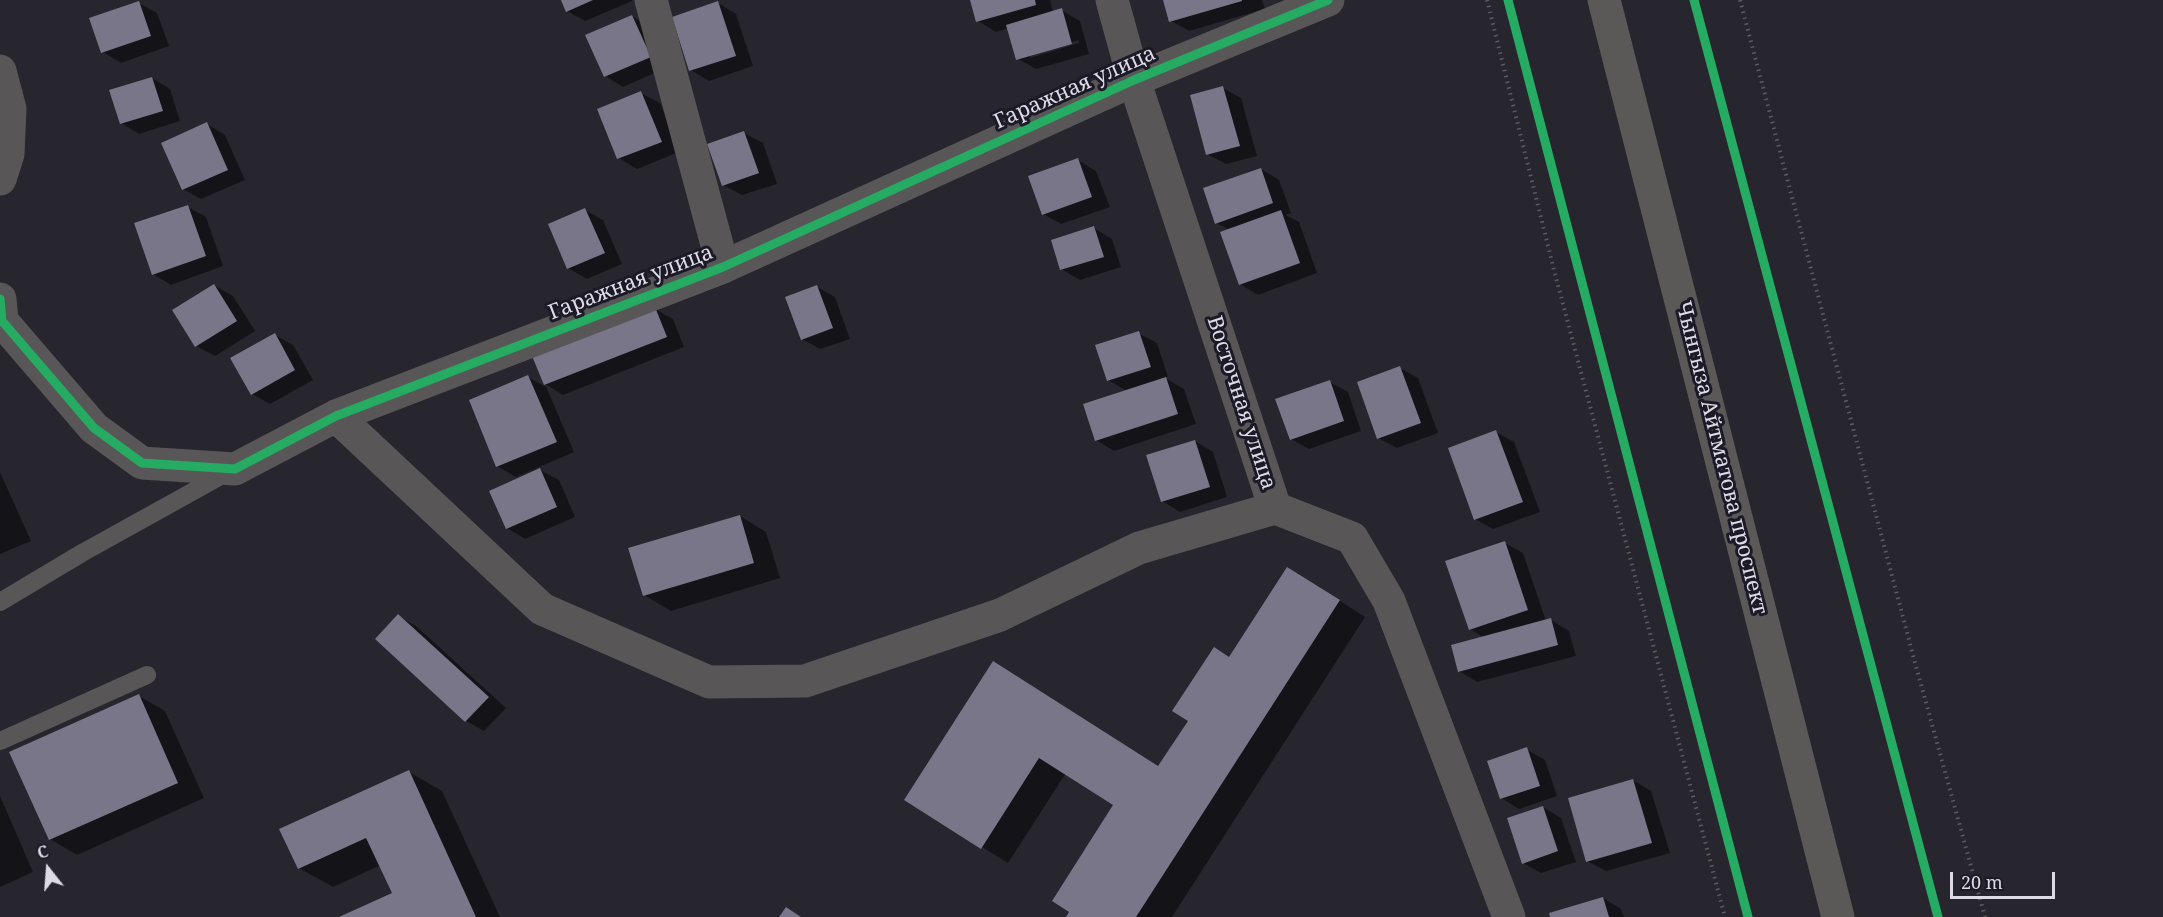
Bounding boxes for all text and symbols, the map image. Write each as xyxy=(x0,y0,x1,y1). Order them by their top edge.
street label: Гаражная улица xyxy=(990,41,1160,135)
street label: Гаражная улица xyxy=(545,240,717,326)
street label: Чынгыза Айтматова проспект xyxy=(1670,299,1772,617)
street label: Восточная улица xyxy=(1201,313,1281,493)
north arrow xyxy=(18,839,78,899)
text: С xyxy=(34,840,51,864)
scale bar xyxy=(1953,860,2058,898)
text: 20 m xyxy=(1961,870,2003,894)

